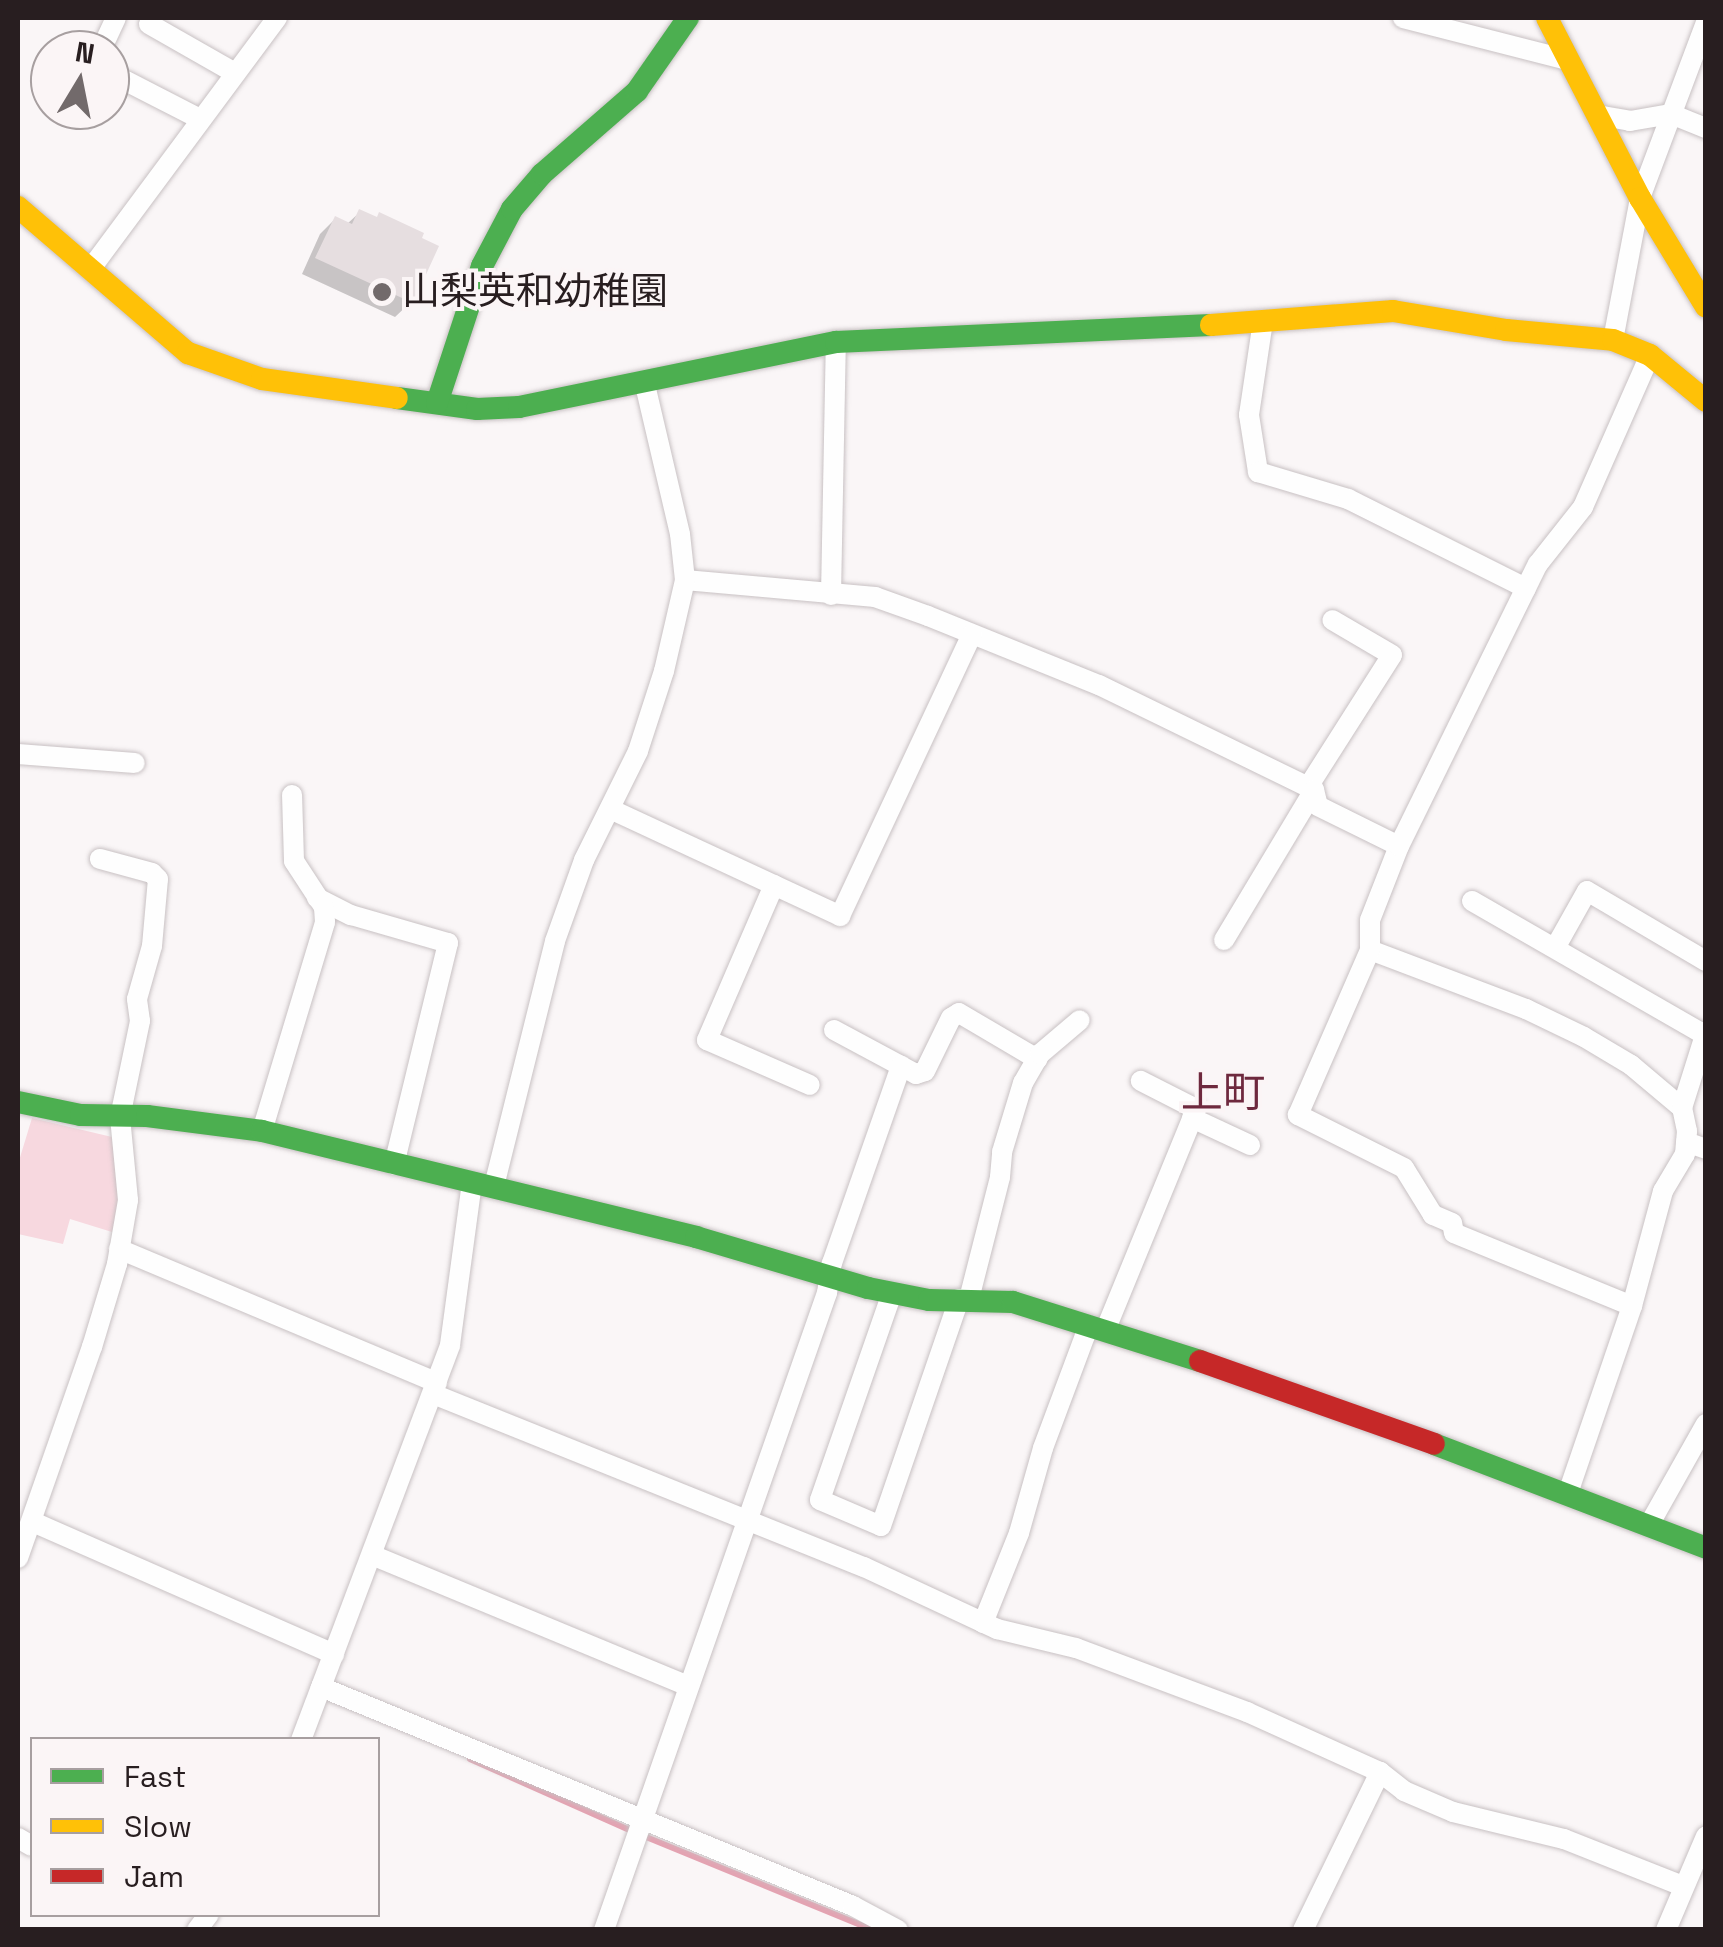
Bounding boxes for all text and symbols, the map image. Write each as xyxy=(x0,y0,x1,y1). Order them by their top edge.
north arrow xyxy=(30,30,130,130)
text: N xyxy=(72,33,97,72)
place label: 山梨英和幼稚園 xyxy=(402,269,668,315)
marker: 山梨英和幼稚園 xyxy=(371,281,393,303)
district label: 上町 xyxy=(1181,1068,1265,1118)
legend xyxy=(30,1737,380,1917)
text: Fast xyxy=(124,1757,186,1796)
text: Slow xyxy=(124,1807,192,1846)
text: Jam xyxy=(124,1857,184,1896)

